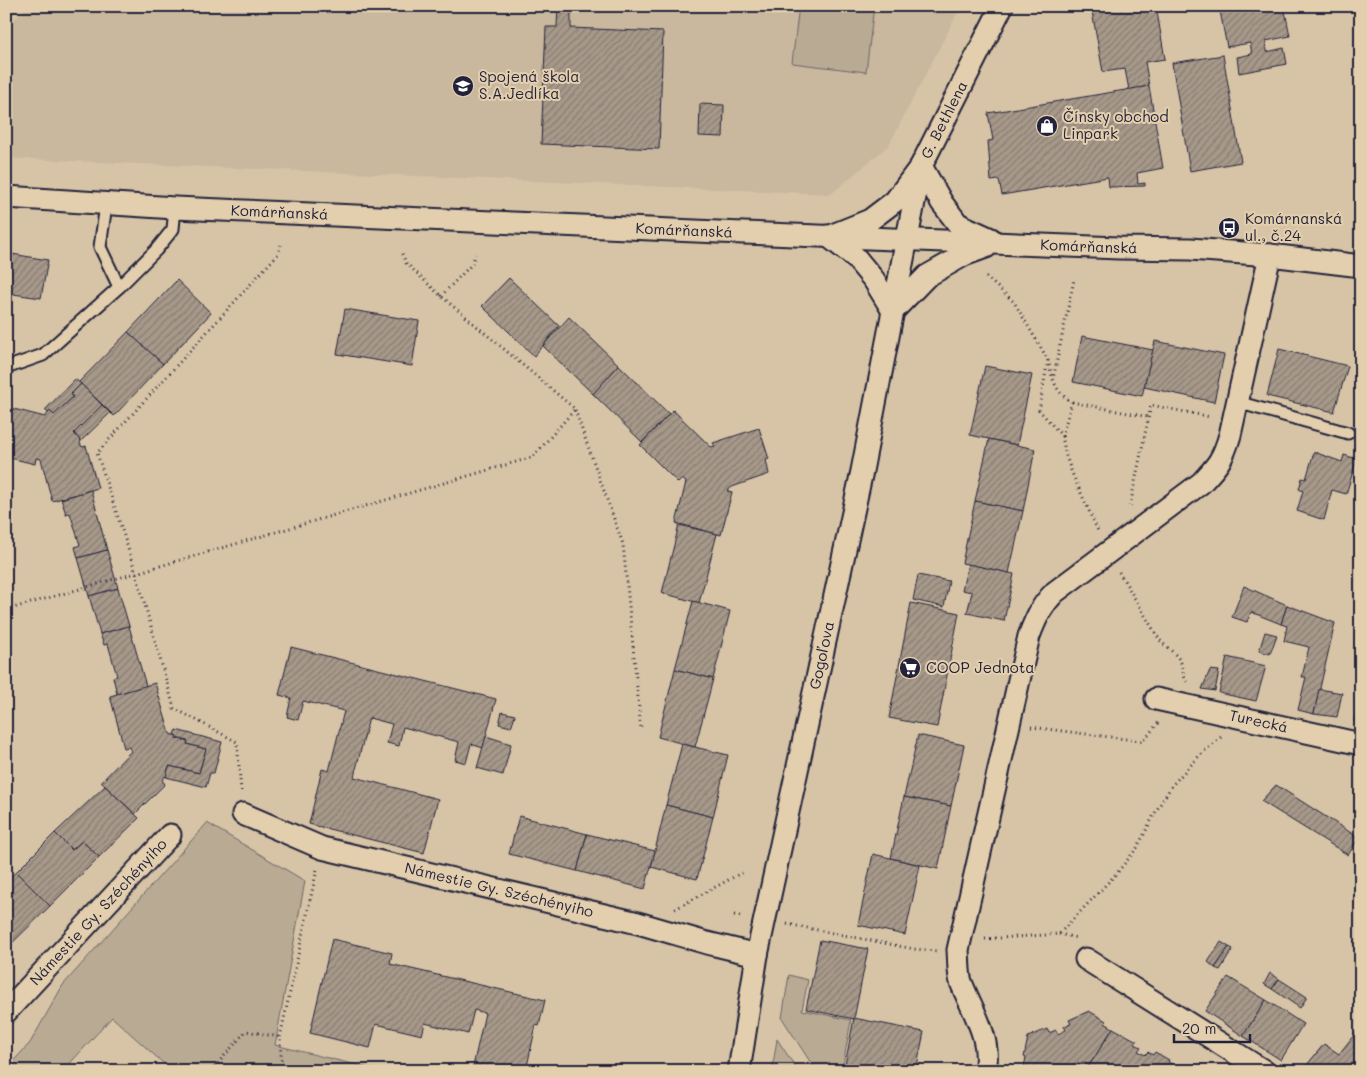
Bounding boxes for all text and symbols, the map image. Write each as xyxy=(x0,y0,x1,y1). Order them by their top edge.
place label: Spojená škola S.A.Jedlíka xyxy=(479,66,580,103)
school or university icon: Spojená škola S.A.Jedlíka xyxy=(451,74,475,98)
street label: G. Bethlena xyxy=(915,77,972,162)
place label: Čínsky obchod Linpark xyxy=(1063,106,1169,143)
shop icon: Čínsky obchod Linpark xyxy=(1035,114,1059,138)
street label: Komárňanská xyxy=(230,199,329,224)
place label: Komárnanská ul., č.24 xyxy=(1245,208,1342,245)
bus stop icon: Komárnanská ul., č.24 xyxy=(1217,216,1241,240)
street label: Komárňanská xyxy=(635,217,733,242)
street label: Komárňanská xyxy=(1040,234,1138,257)
street label: Gogoľova xyxy=(804,619,838,691)
supermarket icon: COOP Jednota xyxy=(898,656,922,680)
place label: COOP Jednota xyxy=(926,657,1035,677)
street label: Turecká xyxy=(1228,704,1290,737)
street label: Námestie Gy. Széchényiho xyxy=(25,834,171,989)
street label: Námestie Gy. Széchényiho xyxy=(403,857,596,921)
scale bar xyxy=(1174,1012,1251,1044)
text: 20 m xyxy=(1182,1018,1216,1038)

